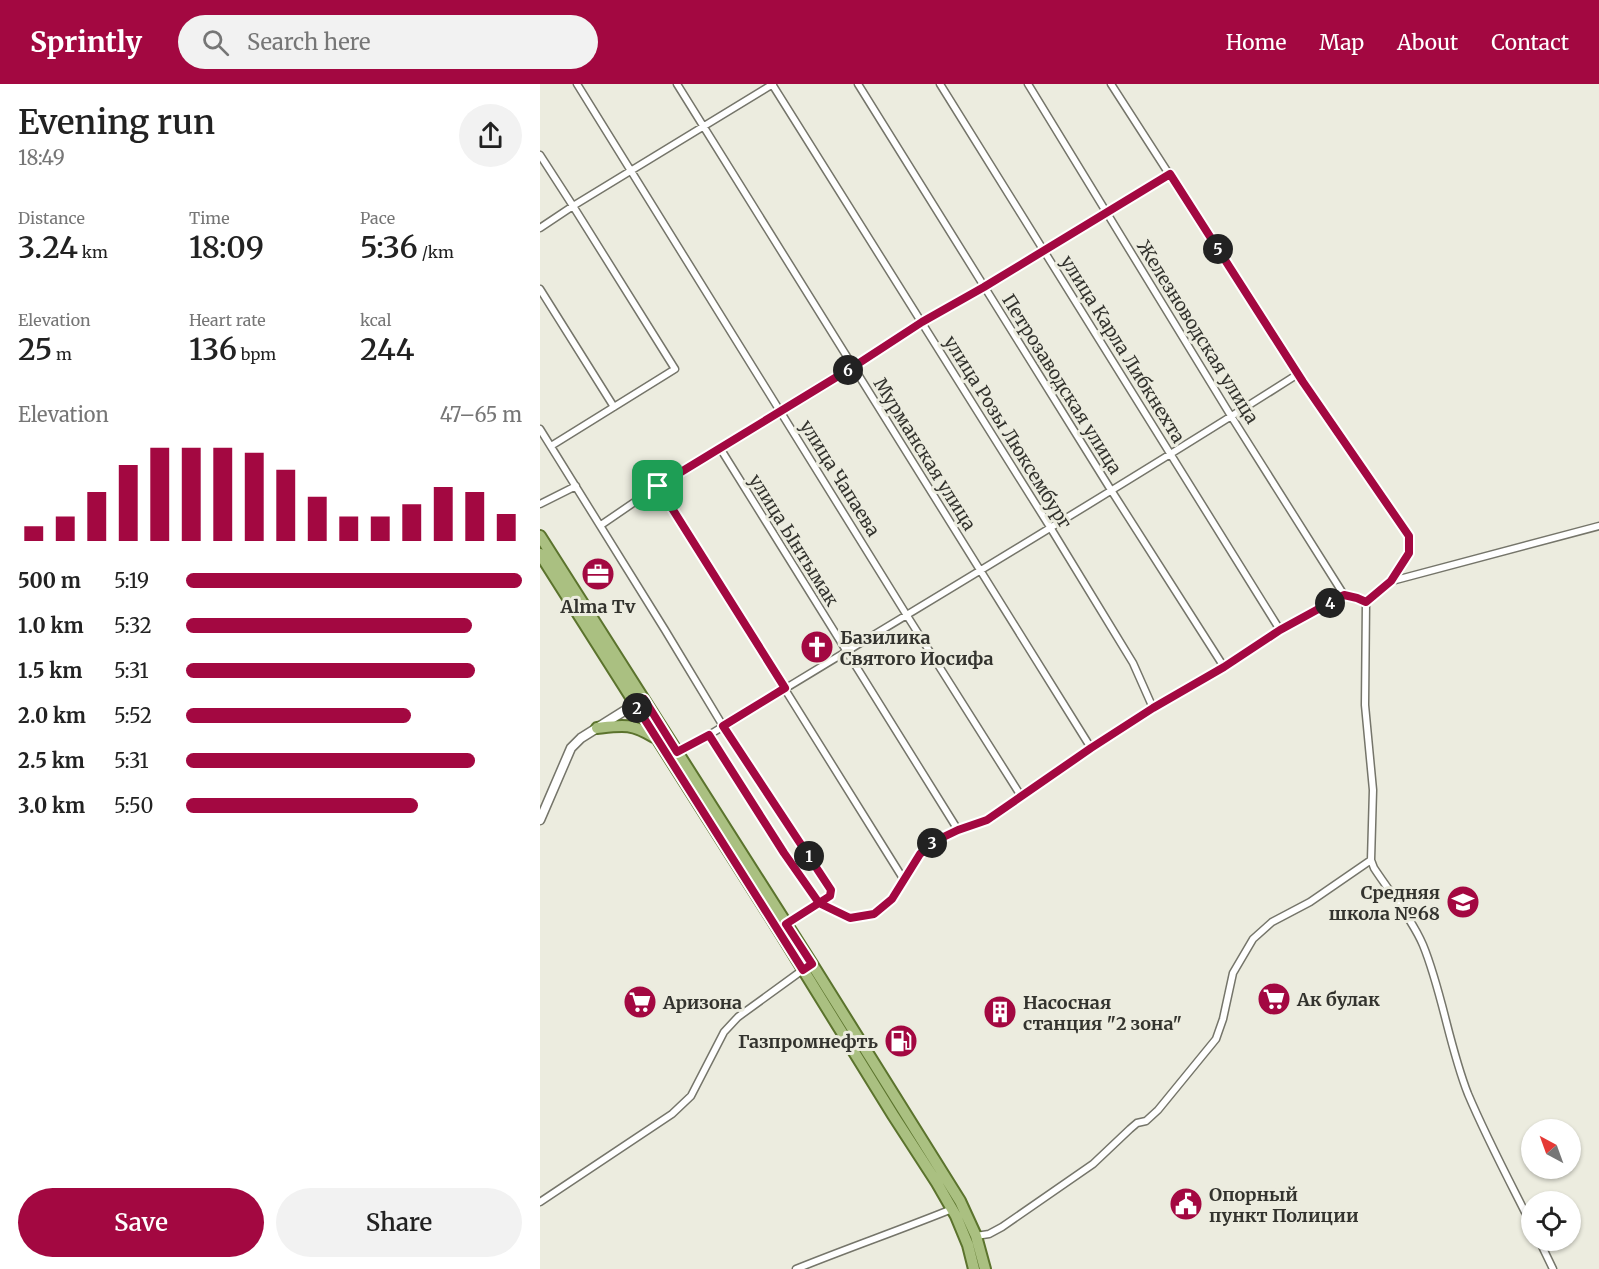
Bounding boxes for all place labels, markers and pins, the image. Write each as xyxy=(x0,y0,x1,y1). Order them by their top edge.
pin: 5 xyxy=(1203,234,1233,264)
pin: 6 xyxy=(833,355,863,385)
pin xyxy=(632,460,683,511)
office icon: Alma Tv xyxy=(580,556,616,592)
pin: 4 xyxy=(1315,588,1345,618)
place label: Alma Tv xyxy=(559,595,636,618)
place label: Базилика Святого Иосифа xyxy=(840,626,994,670)
church icon: Базилика Святого Иосифа xyxy=(799,629,835,665)
pin: 2 xyxy=(622,693,652,723)
pin: 3 xyxy=(917,828,947,858)
pin: 1 xyxy=(794,841,824,871)
place label: Средняя школа №68 xyxy=(1329,881,1440,925)
school or university icon: Средняя школа №68 xyxy=(1445,884,1481,920)
supermarket icon: Ак булак xyxy=(1256,981,1292,1017)
supermarket icon: Аризона xyxy=(622,984,658,1020)
place label: Ак булак xyxy=(1296,988,1380,1011)
place label: Аризона xyxy=(662,991,742,1014)
place label: Насосная станция "2 зона" xyxy=(1023,991,1182,1035)
building icon: Насосная станция "2 зона" xyxy=(982,994,1018,1030)
fuel station icon: Газпромнефть xyxy=(883,1023,919,1059)
place label: Газпромнефть xyxy=(738,1030,879,1053)
place label: Опорный пункт Полиции xyxy=(1209,1183,1359,1227)
public building icon: Опорный пункт Полиции xyxy=(1168,1186,1204,1222)

